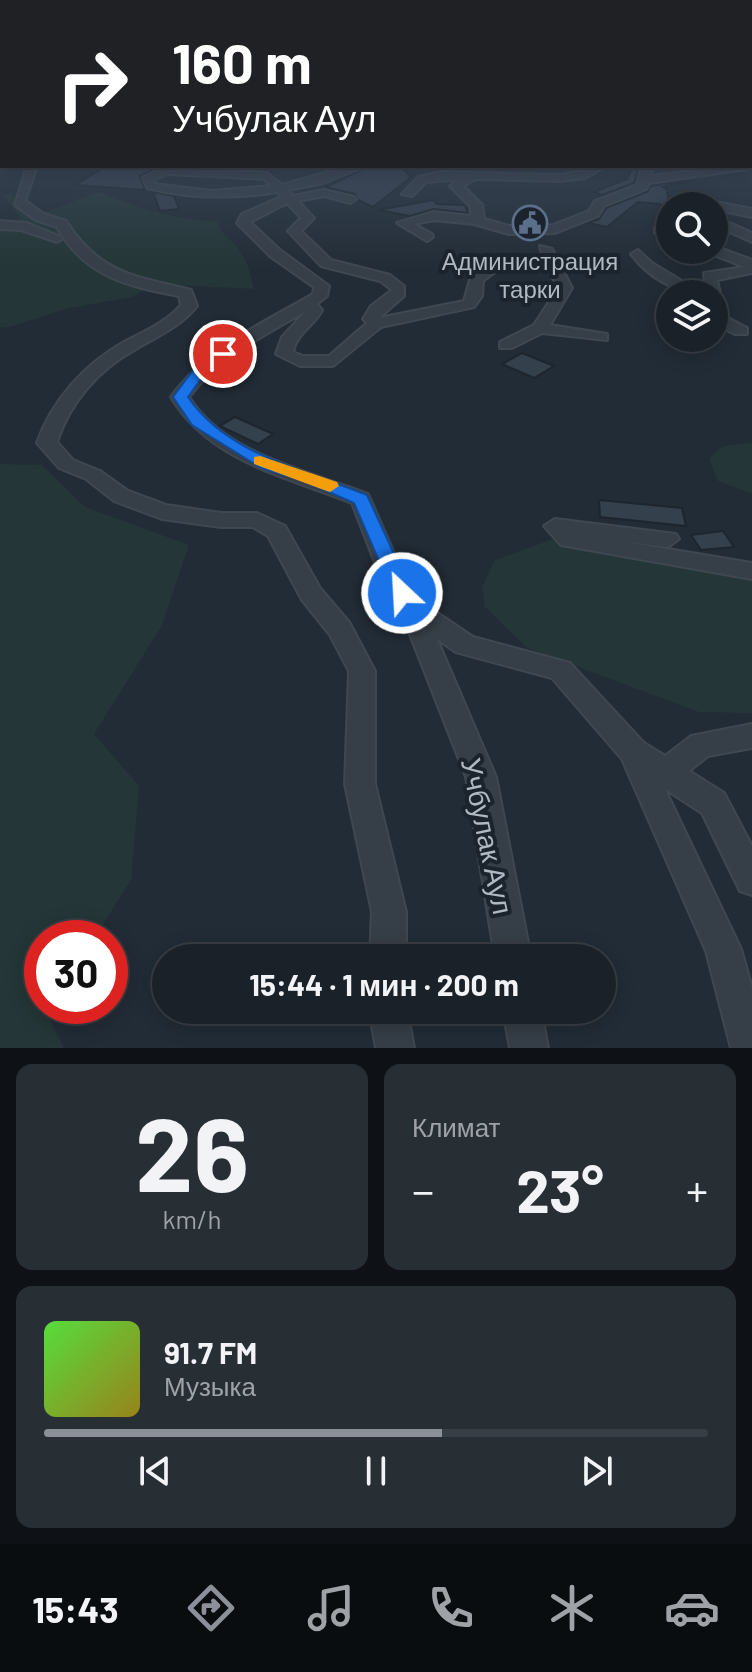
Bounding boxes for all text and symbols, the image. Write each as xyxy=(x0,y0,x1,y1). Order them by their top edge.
text: 160 m xyxy=(172,28,312,95)
icon: right xyxy=(40,32,144,136)
text: Учбулак Аул xyxy=(172,96,376,139)
map controls xyxy=(656,192,728,352)
button: search xyxy=(656,192,728,264)
public building icon: Администрация тарки xyxy=(511,204,549,242)
place label: Администрация тарки xyxy=(442,246,618,303)
button: layers xyxy=(656,280,728,352)
pin xyxy=(189,320,257,388)
icon: arrive xyxy=(201,332,245,376)
position arrow xyxy=(360,551,444,635)
street label: Учбулак Аул xyxy=(455,755,521,917)
speed limit sign: 30 xyxy=(24,920,128,1024)
text: 15:44 · 1 мин · 200 m xyxy=(249,966,519,1002)
text: 26 xyxy=(135,1088,249,1213)
text: Климат xyxy=(412,1111,501,1142)
text: 23° xyxy=(516,1153,604,1225)
text: − xyxy=(412,1163,434,1216)
text: + xyxy=(686,1163,708,1216)
text: km/h xyxy=(163,1203,221,1234)
text: 91.7 FM xyxy=(164,1334,257,1370)
text: Музыка xyxy=(164,1370,256,1401)
icon: previous xyxy=(133,1449,177,1493)
icon: pause xyxy=(354,1449,398,1493)
icon: next xyxy=(575,1449,619,1493)
icon: directions xyxy=(183,1580,239,1636)
icon: music xyxy=(303,1580,359,1636)
icon: phone xyxy=(423,1580,479,1636)
icon: climate xyxy=(544,1580,600,1636)
icon: car xyxy=(664,1580,720,1636)
text: 15:43 xyxy=(32,1587,119,1630)

